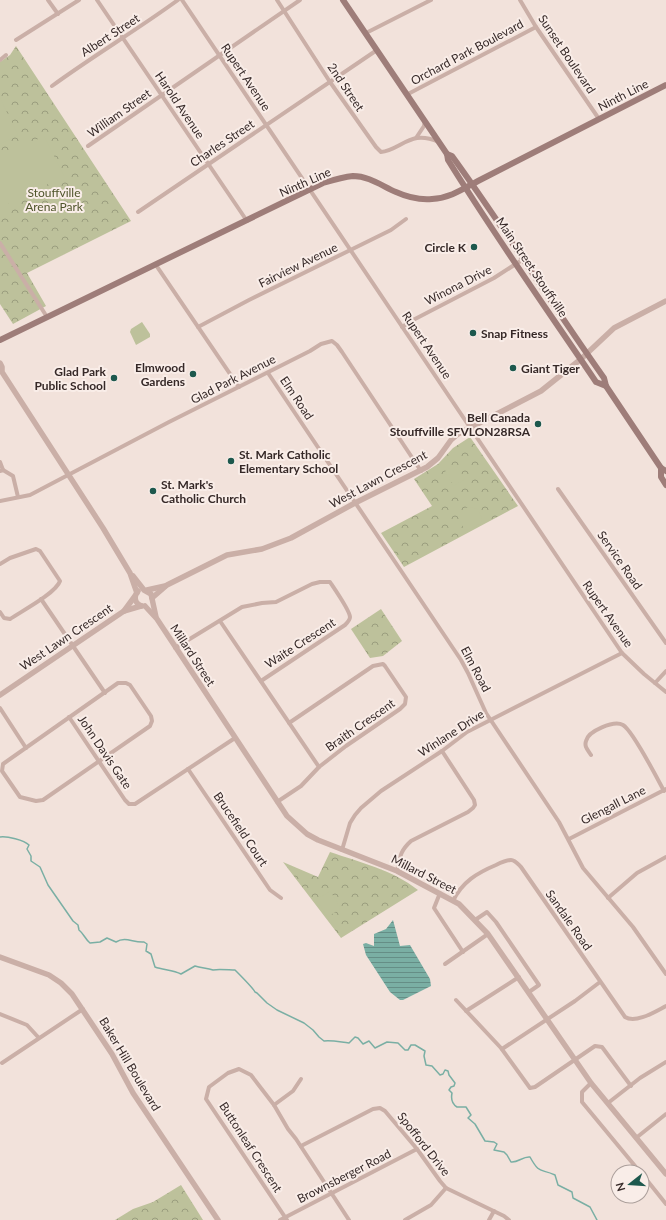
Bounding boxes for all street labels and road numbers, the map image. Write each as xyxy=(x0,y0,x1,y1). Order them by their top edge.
street label: Albert Street xyxy=(78,10,143,60)
street label: Sunset Boulevard xyxy=(535,12,599,96)
street label: Orchard Park Boulevard xyxy=(408,16,526,88)
street label: Rupert Avenue xyxy=(218,40,274,114)
street label: 2nd Street xyxy=(324,60,368,115)
street label: Harold Avenue xyxy=(152,69,208,141)
street label: Ninth Line xyxy=(595,76,651,114)
street label: William Street xyxy=(84,85,154,140)
street label: Charles Street xyxy=(187,116,257,170)
street label: Ninth Line xyxy=(277,164,333,200)
street label: Main Street Stouffville xyxy=(493,214,571,320)
street label: Fairview Avenue xyxy=(256,239,340,291)
street label: Winona Drive xyxy=(422,262,494,308)
street label: Rupert Avenue xyxy=(399,308,455,382)
street label: Glad Park Avenue xyxy=(188,351,278,407)
street label: Elm Road xyxy=(277,373,317,423)
street label: West Lawn Crescent xyxy=(327,447,430,511)
street label: Service Road xyxy=(594,528,646,592)
street label: Rupert Avenue xyxy=(579,578,637,650)
street label: West Lawn Crescent xyxy=(17,600,116,674)
street label: Waite Crescent xyxy=(262,614,339,671)
street label: Millard Street xyxy=(167,621,219,689)
street label: Elm Road xyxy=(458,644,494,694)
street label: Braith Crescent xyxy=(322,695,398,754)
street label: Winlane Drive xyxy=(415,706,487,760)
street label: John Davis Gate xyxy=(75,712,135,792)
street label: Glengall Lane xyxy=(578,782,648,828)
street label: Brucefield Court xyxy=(211,789,272,870)
street label: Millard Street xyxy=(389,851,460,897)
street label: Sandale Road xyxy=(543,887,595,953)
street label: Baker Hill Boulevard xyxy=(96,1014,164,1114)
street label: Buttonleaf Crescent xyxy=(216,1099,286,1196)
street label: Spofford Drive xyxy=(394,1109,454,1179)
street label: Brownsberger Road xyxy=(295,1146,393,1206)

